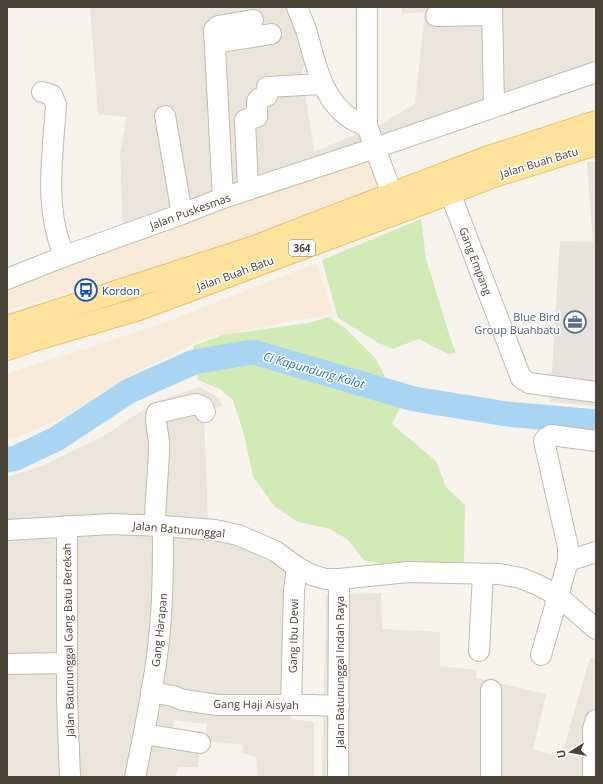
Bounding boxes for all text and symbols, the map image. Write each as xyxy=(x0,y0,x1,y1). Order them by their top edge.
street label: Jalan Buah Batu xyxy=(497,143,580,181)
street label: Jalan Puskesmas xyxy=(147,189,232,233)
street label: Gang Empang xyxy=(456,225,496,297)
road number: 364 xyxy=(289,240,315,256)
street label: Jalan Buah Batu xyxy=(193,252,276,294)
bus stop icon: Kordon xyxy=(73,277,99,303)
place label: Kordon xyxy=(102,283,140,298)
place label: Blue Bird Group Buahbatu xyxy=(474,309,560,337)
office icon: Blue Bird Group Buahbatu xyxy=(562,309,588,335)
water label: Ci Kapundung Kolot xyxy=(261,347,368,393)
street label: Jalan Batununggal xyxy=(131,517,226,541)
street label: Jalan Batununggal Gang Batu Berekah xyxy=(59,543,77,738)
street label: Gang Harapan xyxy=(148,592,170,668)
street label: Jalan Batununggal Indah Raya xyxy=(332,596,347,749)
street label: Gang Ibu Dewi xyxy=(285,599,301,673)
street label: Gang Haji Aisyah xyxy=(213,696,299,712)
north arrow xyxy=(551,732,591,772)
text: U xyxy=(553,748,569,760)

